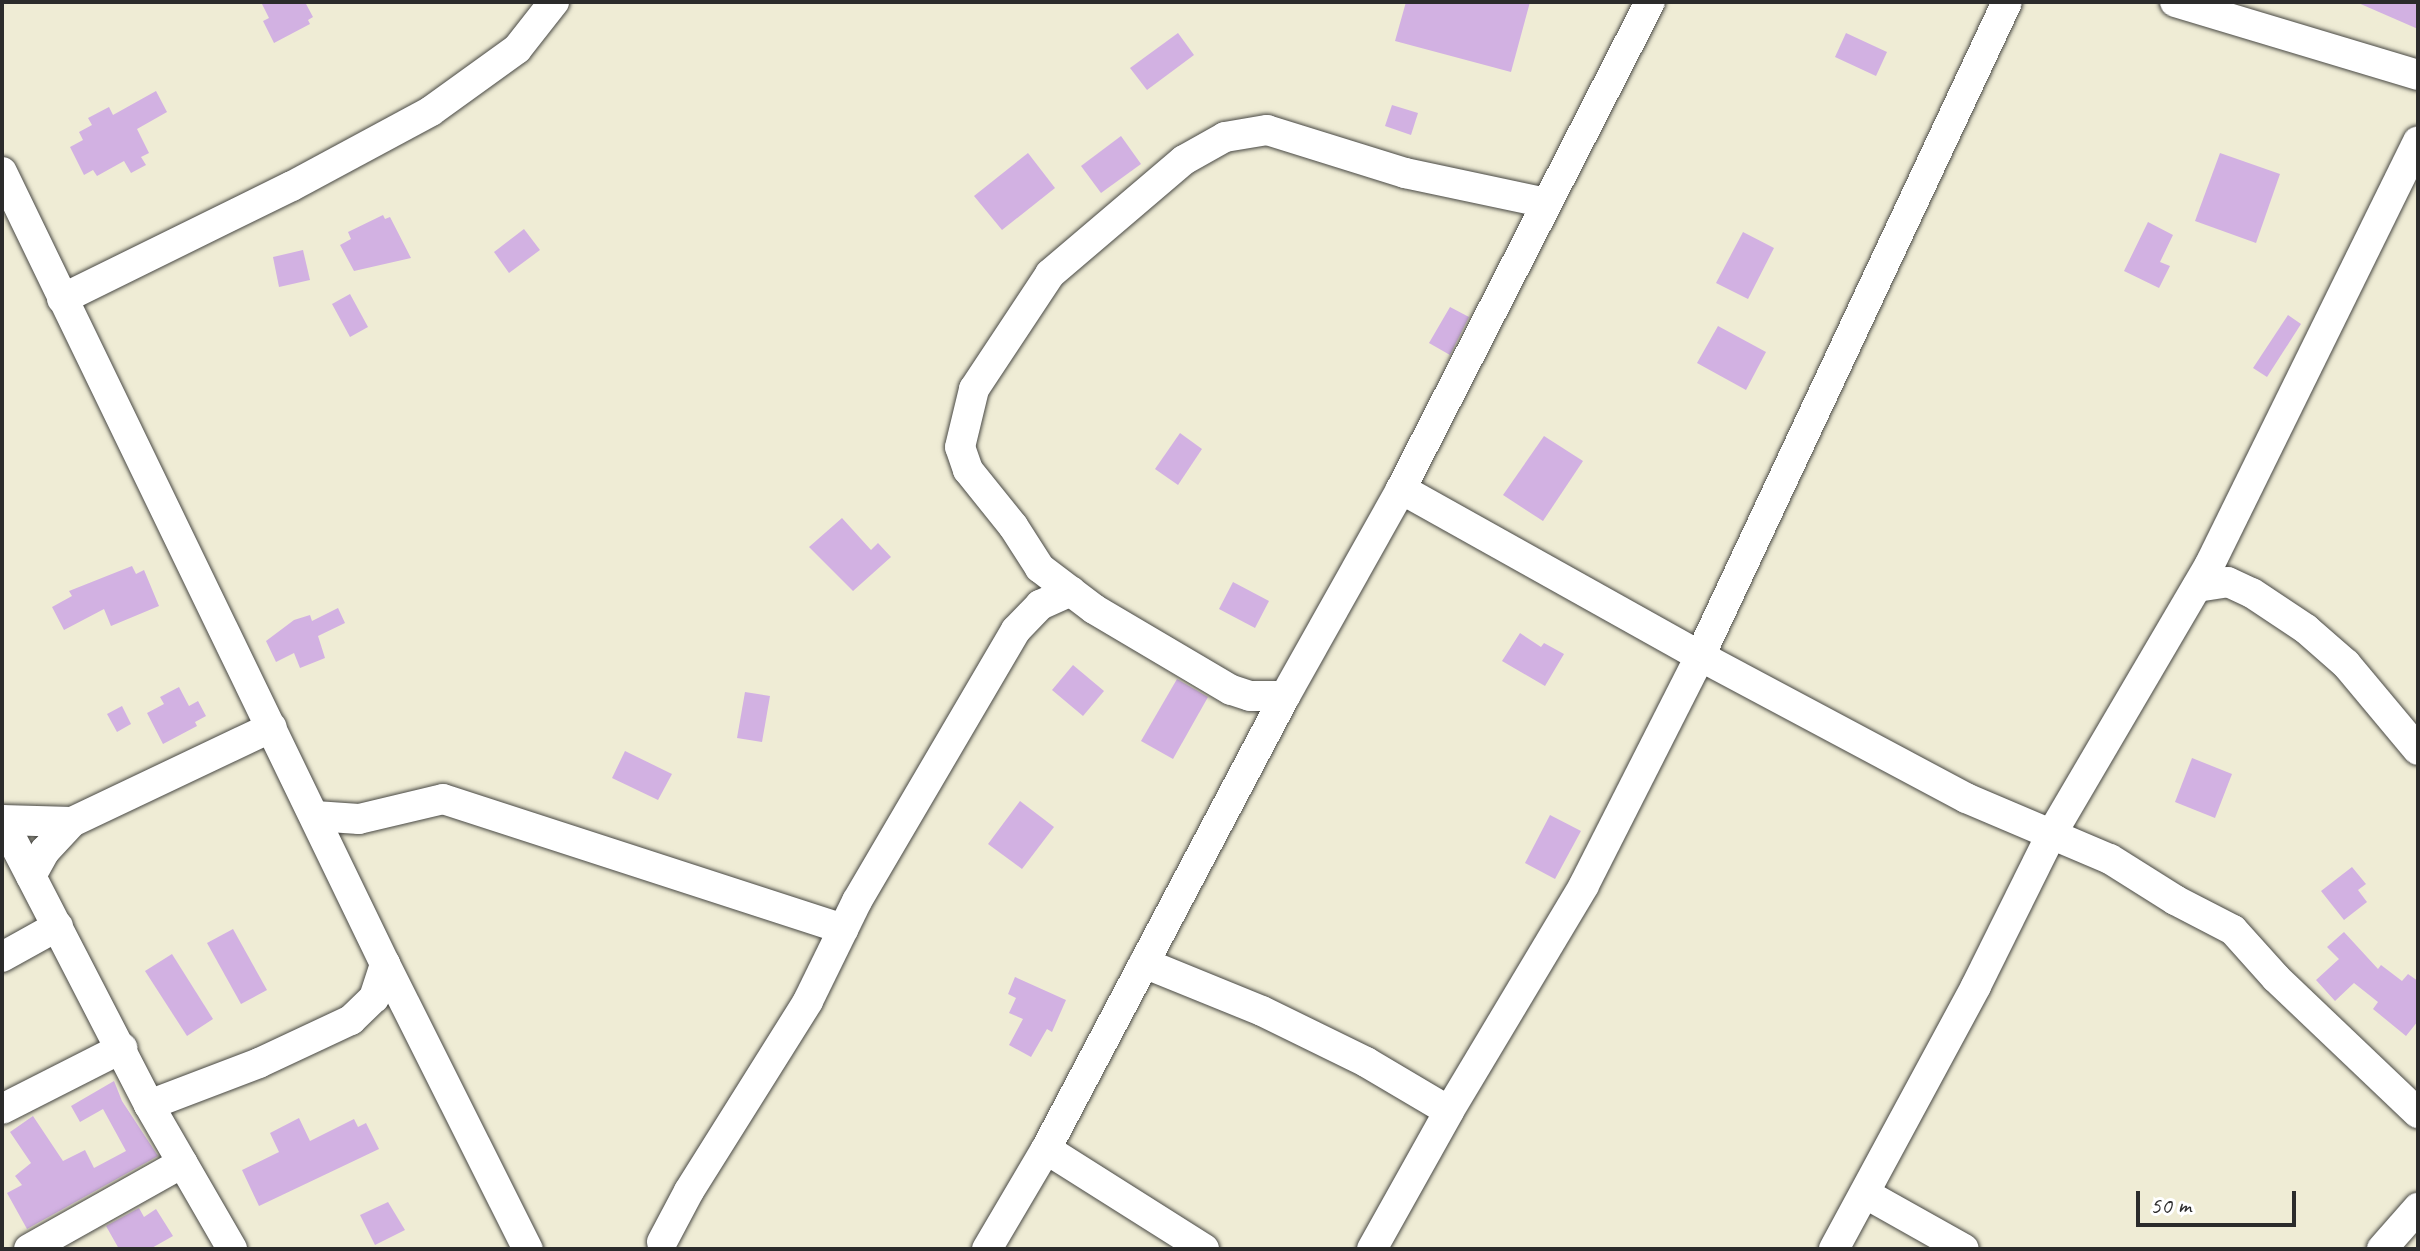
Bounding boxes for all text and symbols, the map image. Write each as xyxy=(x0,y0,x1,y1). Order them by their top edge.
scale bar xyxy=(2140,1175,2300,1225)
text: 50 m xyxy=(2150,1190,2191,1220)

